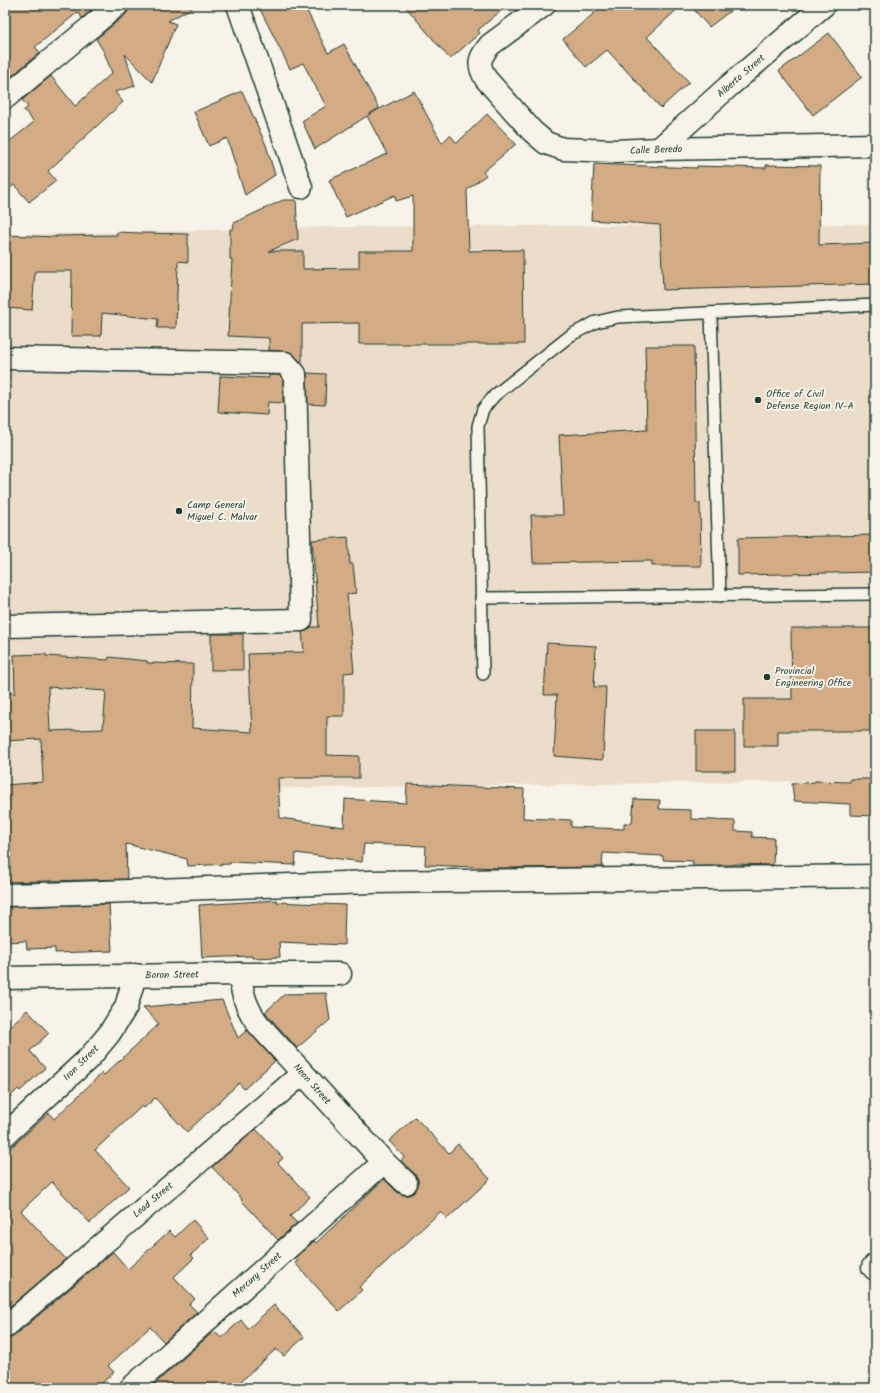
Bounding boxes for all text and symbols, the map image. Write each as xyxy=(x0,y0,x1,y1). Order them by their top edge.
street label: Alberto Street xyxy=(713,50,769,102)
street label: Calle Beredo xyxy=(630,141,683,159)
place label: Office of Civil Defense Region IV-A xyxy=(766,386,854,414)
marker: Office of Civil Defense Region IV-A xyxy=(753,395,763,405)
place label: Camp General Miguel C. Malvar xyxy=(187,497,258,525)
marker: Camp General Miguel C. Malvar xyxy=(174,506,184,516)
place label: Provincial Engineering Office xyxy=(775,663,852,691)
marker: Provincial Engineering Office xyxy=(762,672,772,682)
street label: Boron Street xyxy=(145,967,199,983)
street label: Iron Street xyxy=(59,1041,103,1085)
street label: Neon Street xyxy=(289,1060,335,1108)
street label: Lead Street xyxy=(129,1178,177,1222)
street label: Mercury Street xyxy=(228,1248,286,1302)

